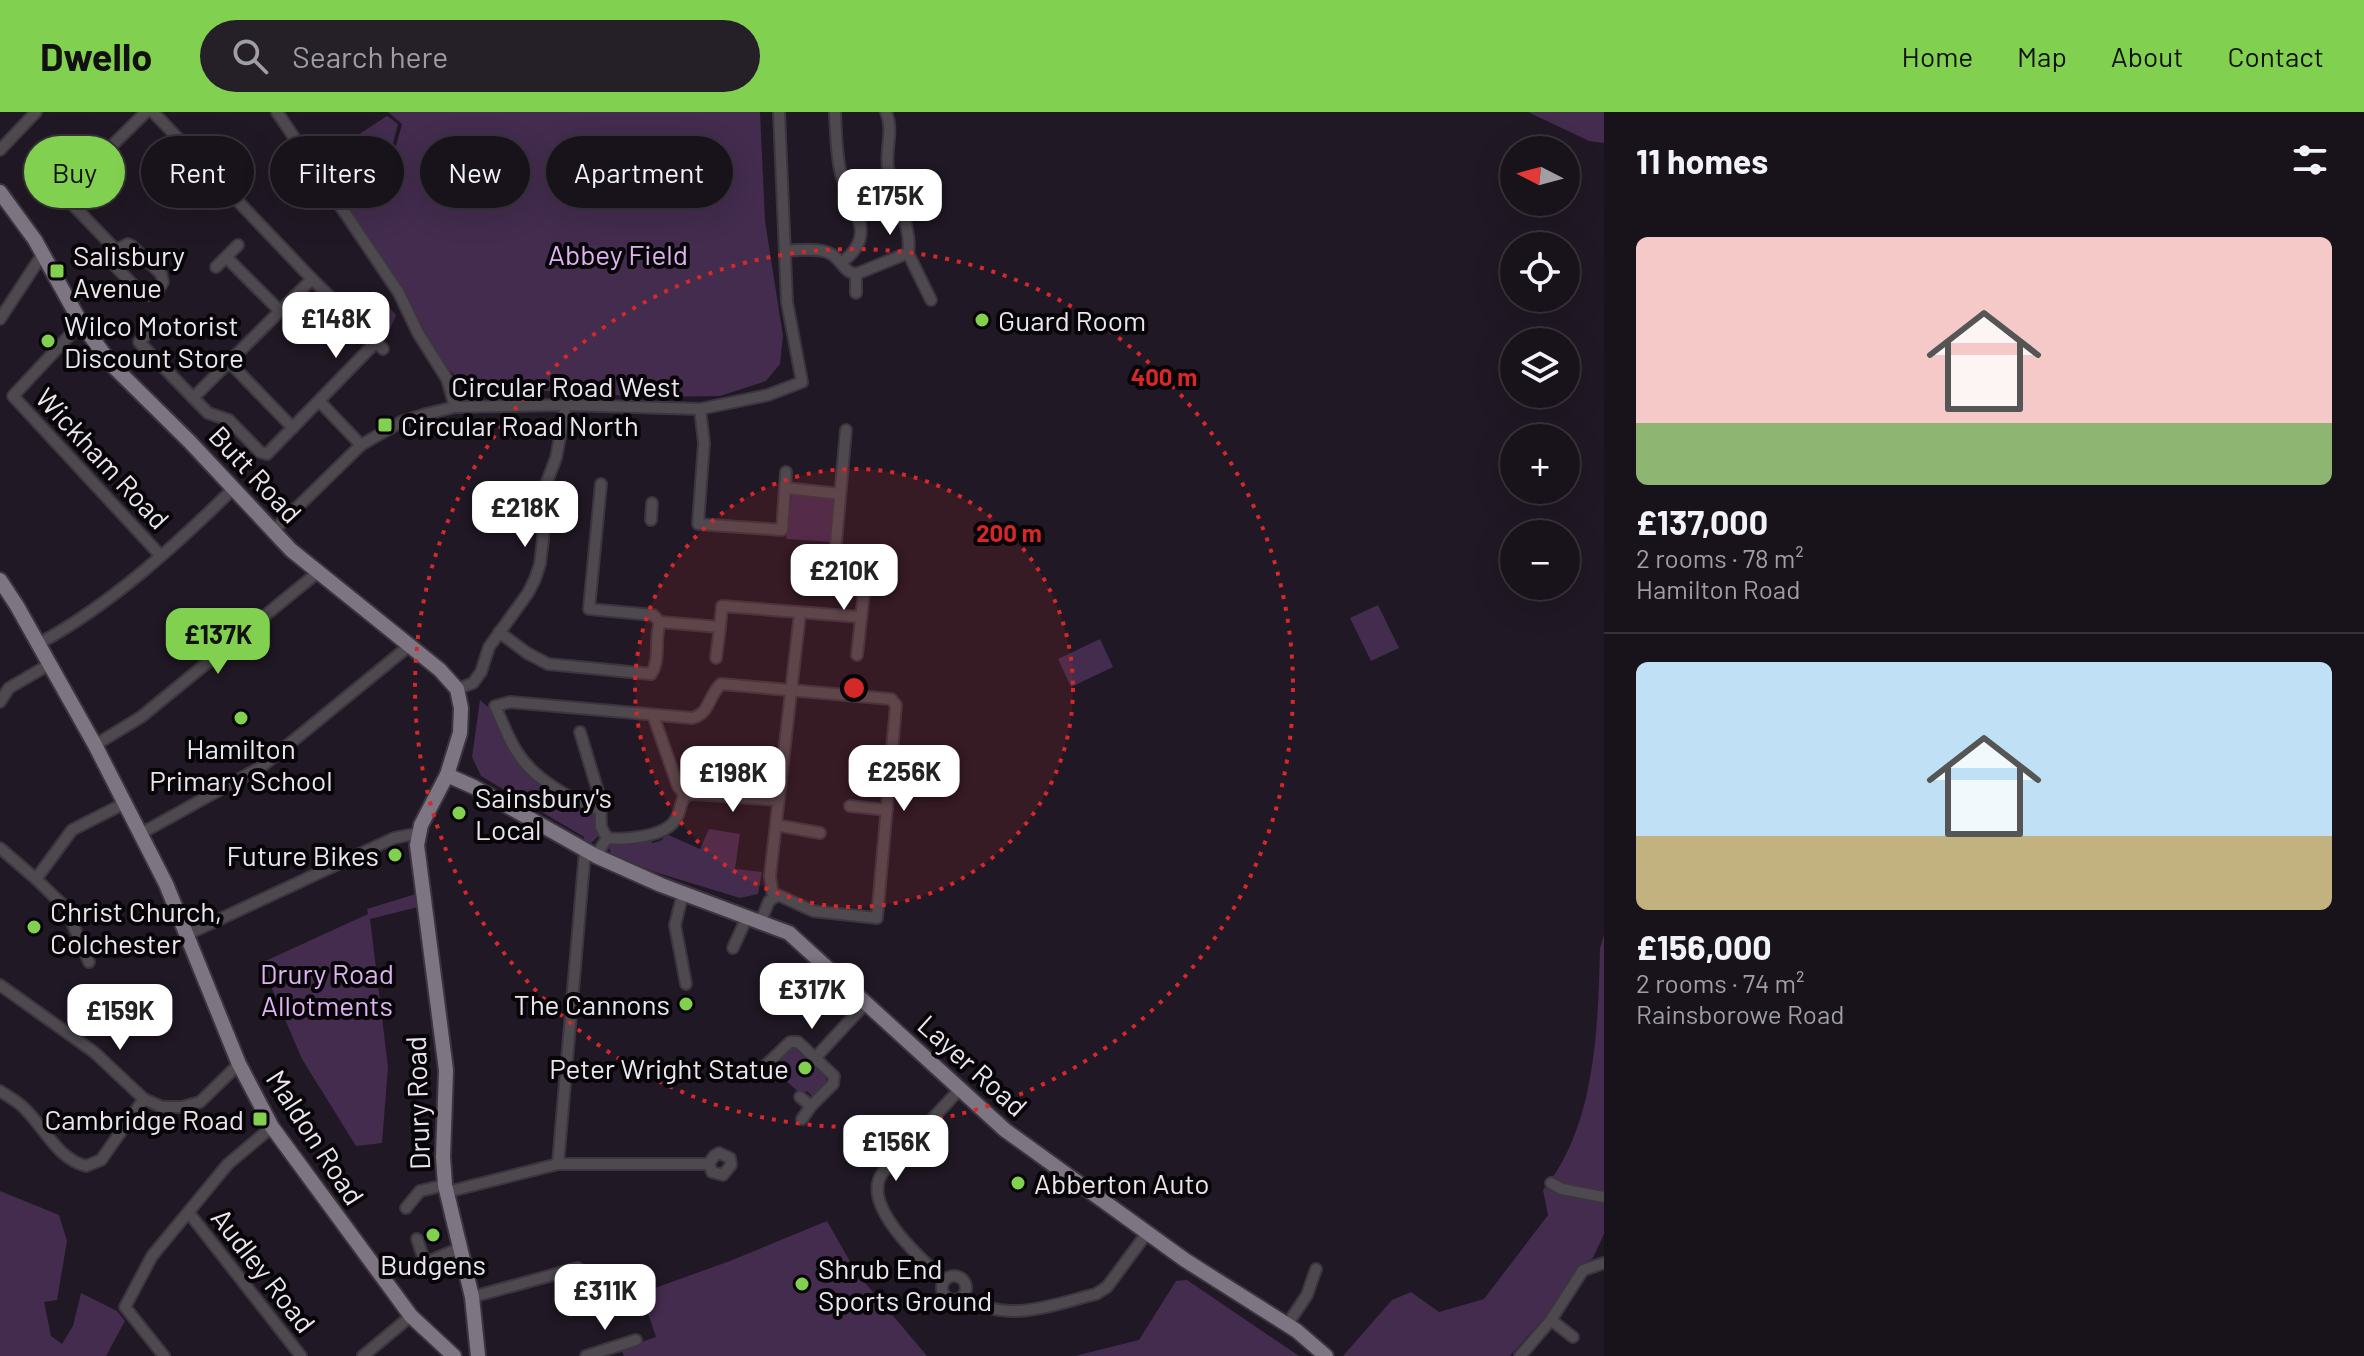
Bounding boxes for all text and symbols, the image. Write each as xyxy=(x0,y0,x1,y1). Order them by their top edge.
search box xyxy=(200,20,760,92)
text: Dwello xyxy=(40,33,152,79)
icon: search xyxy=(228,34,272,78)
text: Search here xyxy=(292,38,448,74)
text: Home xyxy=(1902,39,1973,73)
text: Map xyxy=(2017,39,2067,73)
text: About xyxy=(2111,39,2183,73)
text: Contact xyxy=(2227,39,2324,73)
chip: Buy xyxy=(24,136,125,208)
chip: Rent xyxy=(141,136,254,208)
chip: Filters xyxy=(270,136,404,208)
chip: New xyxy=(420,136,530,208)
chip: Apartment xyxy=(546,136,733,208)
north arrow xyxy=(1500,136,1580,216)
map controls xyxy=(1500,136,1580,600)
icon: filters xyxy=(2288,138,2332,182)
text: 11 homes xyxy=(1636,140,1768,181)
pin: £175K xyxy=(834,169,946,237)
text: £175K xyxy=(856,179,924,210)
button: locate xyxy=(1500,232,1580,312)
park label: Abbey Field xyxy=(548,237,688,271)
place label: Salisbury Avenue xyxy=(73,238,185,304)
marker: Salisbury Avenue xyxy=(48,262,66,280)
icon: home xyxy=(1912,289,2056,433)
pin: £148K xyxy=(280,292,392,360)
text: £148K xyxy=(300,302,372,333)
place label: Guard Room xyxy=(998,303,1146,337)
place label: Wilco Motorist Discount Store xyxy=(64,308,244,374)
marker: Guard Room xyxy=(973,311,991,329)
button: layers xyxy=(1500,328,1580,408)
marker: Wilco Motorist Discount Store xyxy=(39,332,57,350)
text: 400 m xyxy=(1131,362,1197,391)
street label: Circular Road West xyxy=(451,369,681,403)
street label: Wickham Road xyxy=(29,380,177,536)
place label: Circular Road North xyxy=(401,408,639,442)
marker: Circular Road North xyxy=(376,416,394,434)
street label: Butt Road xyxy=(203,418,309,530)
button: + xyxy=(1500,424,1580,504)
pin: £218K xyxy=(469,481,581,549)
text: £218K xyxy=(490,491,560,522)
text: £137,000 xyxy=(1636,501,1768,542)
text: 200 m xyxy=(976,518,1042,547)
button: − xyxy=(1500,520,1580,600)
text: 2 rooms · 78 m² xyxy=(1636,542,1804,573)
pin: £210K xyxy=(788,544,900,612)
text: £210K xyxy=(809,554,879,585)
text: Hamilton Road xyxy=(1636,573,1800,604)
pin: £137K xyxy=(162,608,274,676)
text: £137K xyxy=(184,618,252,649)
centre of rings xyxy=(840,674,868,702)
marker: Hamilton Primary School xyxy=(232,709,250,727)
icon: home xyxy=(1912,714,2056,858)
place label: Hamilton Primary School xyxy=(149,731,333,797)
pin: £256K xyxy=(848,745,960,813)
pin: £198K xyxy=(677,746,789,814)
text: £256K xyxy=(867,755,941,786)
text: £198K xyxy=(698,756,768,787)
place label: Sainsbury's Local xyxy=(475,780,612,846)
marker: Sainsbury's Local xyxy=(450,804,468,822)
place label: Future Bikes xyxy=(226,838,379,872)
marker: Future Bikes xyxy=(386,846,404,864)
place label: Christ Church, Colchester xyxy=(50,894,222,960)
marker: Christ Church, Colchester xyxy=(25,918,43,936)
text: £156,000 xyxy=(1636,926,1772,967)
park label: Drury Road Allotments xyxy=(260,956,394,1022)
pin: £317K xyxy=(756,963,868,1031)
text: 2 rooms · 74 m² xyxy=(1636,967,1804,998)
text: £317K xyxy=(778,973,846,1004)
pin: £159K xyxy=(64,984,176,1052)
place label: The Cannons xyxy=(514,987,670,1021)
text: £159K xyxy=(85,994,155,1025)
marker: The Cannons xyxy=(677,995,695,1013)
text: Rainsborowe Road xyxy=(1636,998,1844,1029)
street label: Layer Road xyxy=(911,1007,1035,1123)
street label: Drury Road xyxy=(398,1035,436,1171)
place label: Peter Wright Statue xyxy=(549,1051,789,1085)
marker: Peter Wright Statue xyxy=(796,1059,814,1077)
street label: Maldon Road xyxy=(260,1063,372,1211)
place label: Cambridge Road xyxy=(44,1102,244,1136)
marker: Cambridge Road xyxy=(251,1110,269,1128)
pin: £156K xyxy=(840,1115,952,1183)
text: £156K xyxy=(861,1125,931,1156)
place label: Abberton Auto xyxy=(1034,1166,1210,1200)
marker: Abberton Auto xyxy=(1009,1174,1027,1192)
street label: Audley Road xyxy=(205,1201,323,1339)
marker: Budgens xyxy=(424,1226,442,1244)
place label: Budgens xyxy=(380,1247,486,1281)
place label: Shrub End Sports Ground xyxy=(818,1251,992,1317)
pin: £311K xyxy=(549,1264,661,1332)
text: £311K xyxy=(573,1274,637,1305)
marker: Shrub End Sports Ground xyxy=(793,1275,811,1293)

